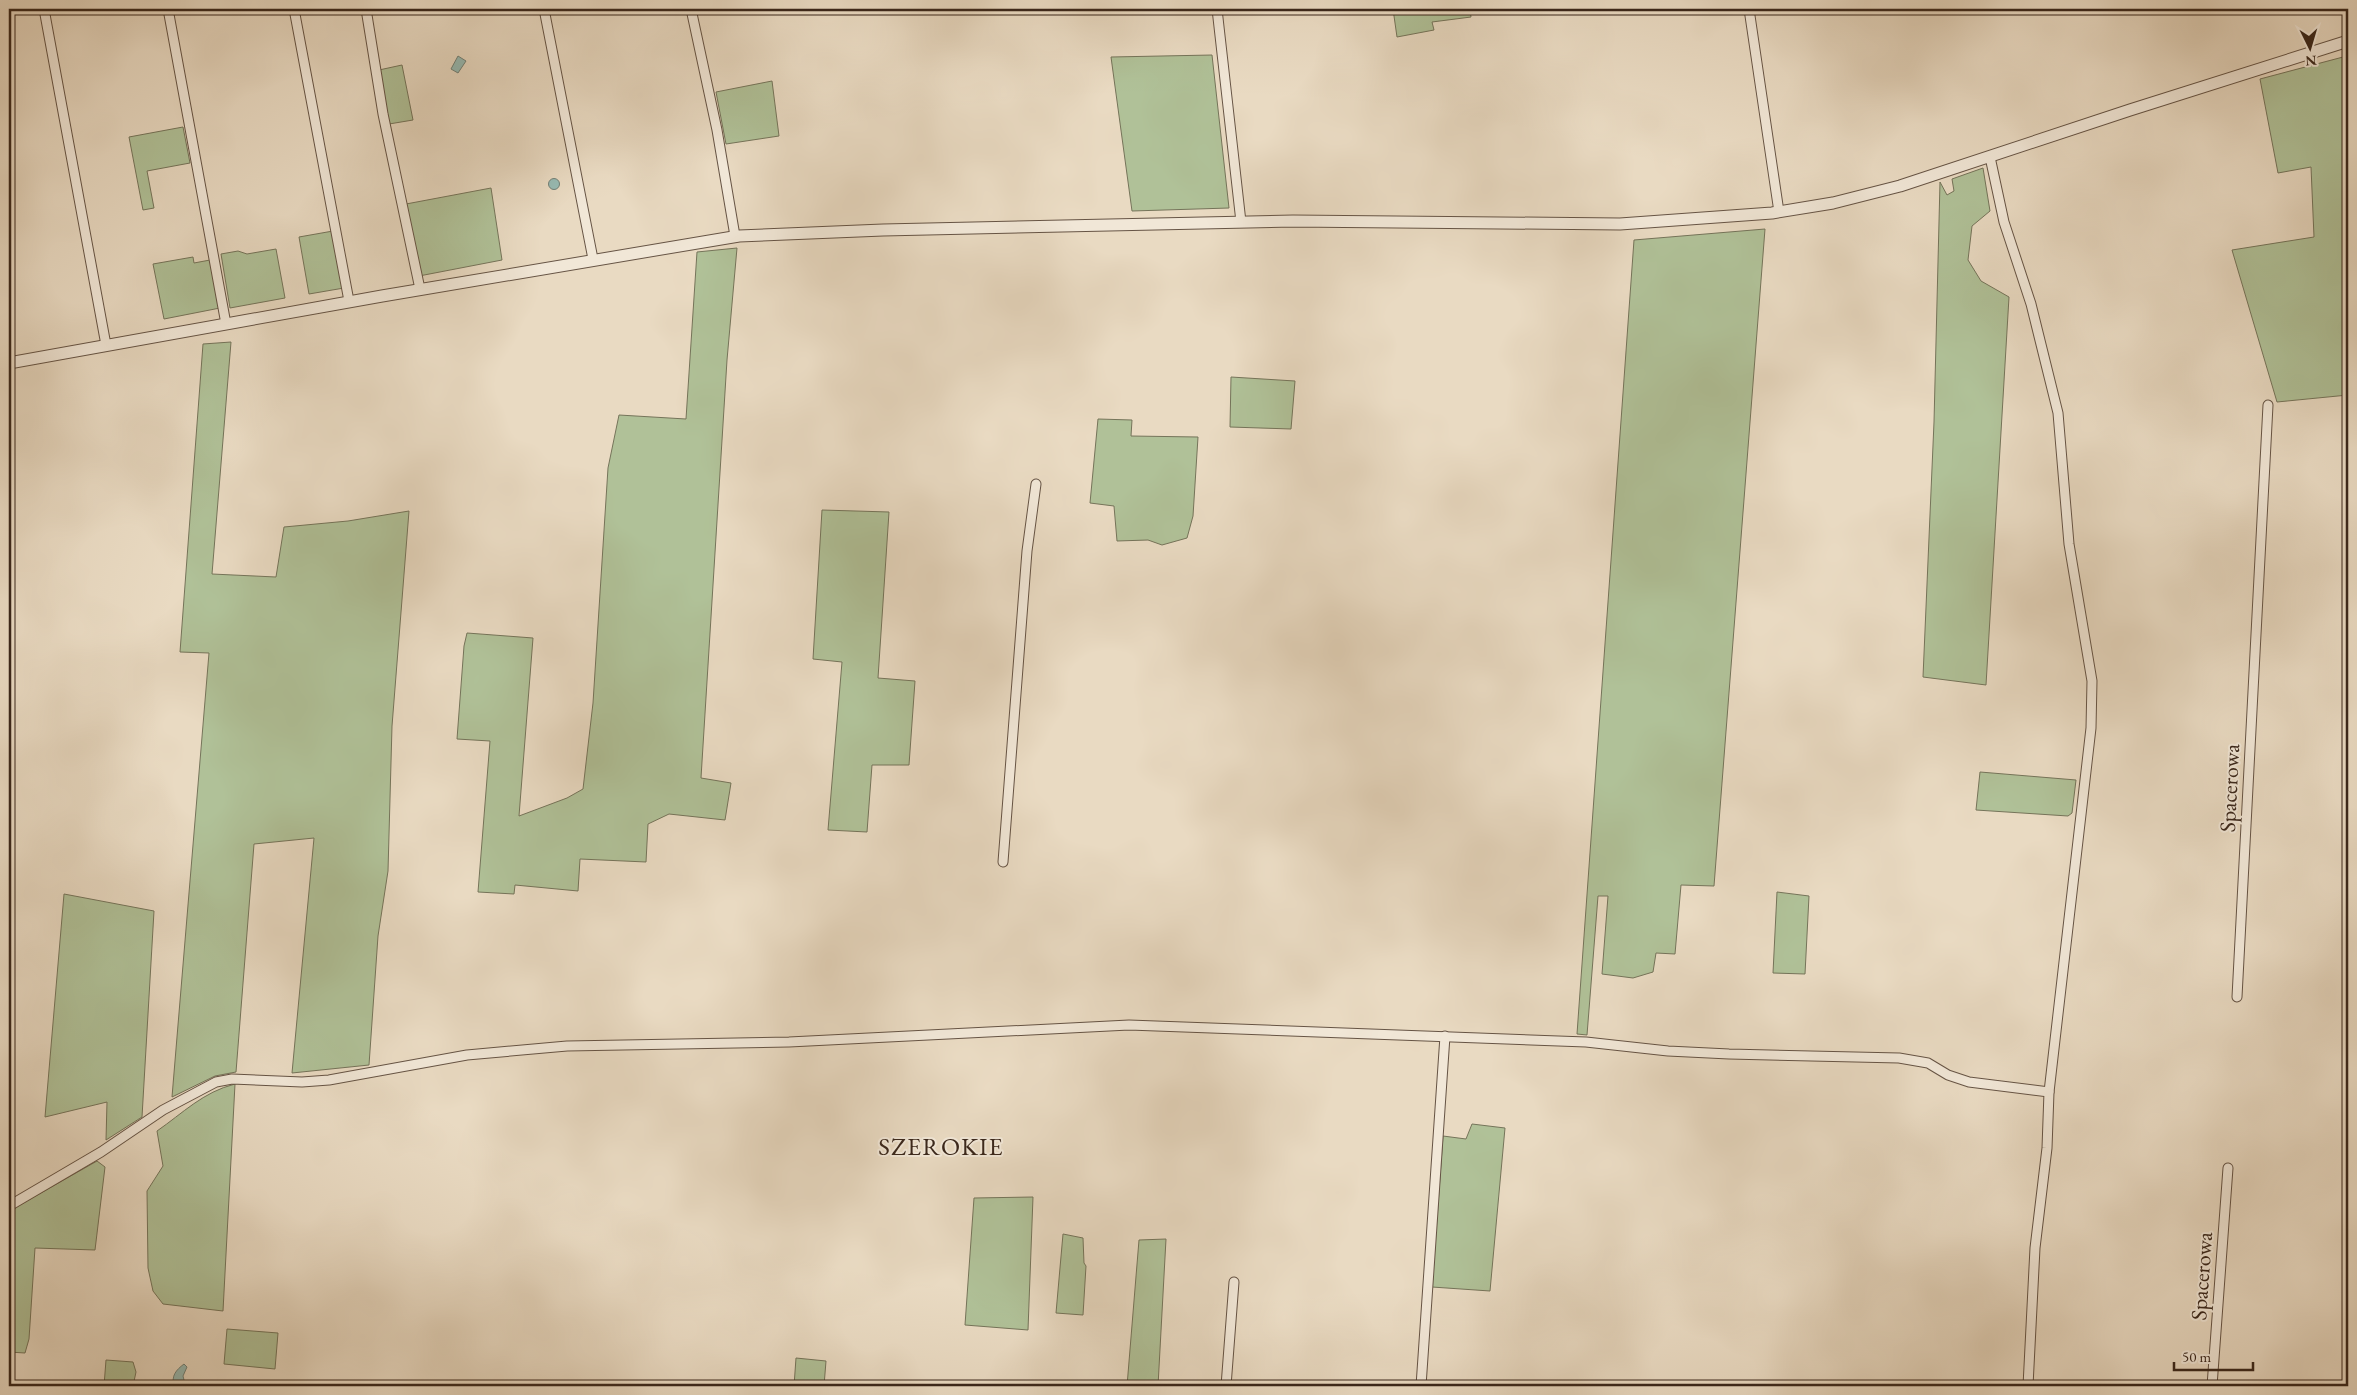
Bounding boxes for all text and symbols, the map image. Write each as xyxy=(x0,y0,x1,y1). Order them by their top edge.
north arrow xyxy=(2284,22,2334,72)
text: N xyxy=(2304,51,2318,70)
street label: Spacerowa xyxy=(2213,743,2246,833)
district label: SZEROKIE xyxy=(878,1130,1004,1162)
street label: Spacerowa xyxy=(2184,1231,2219,1321)
scale bar xyxy=(2174,1340,2253,1372)
text: 50 m xyxy=(2182,1347,2211,1366)

